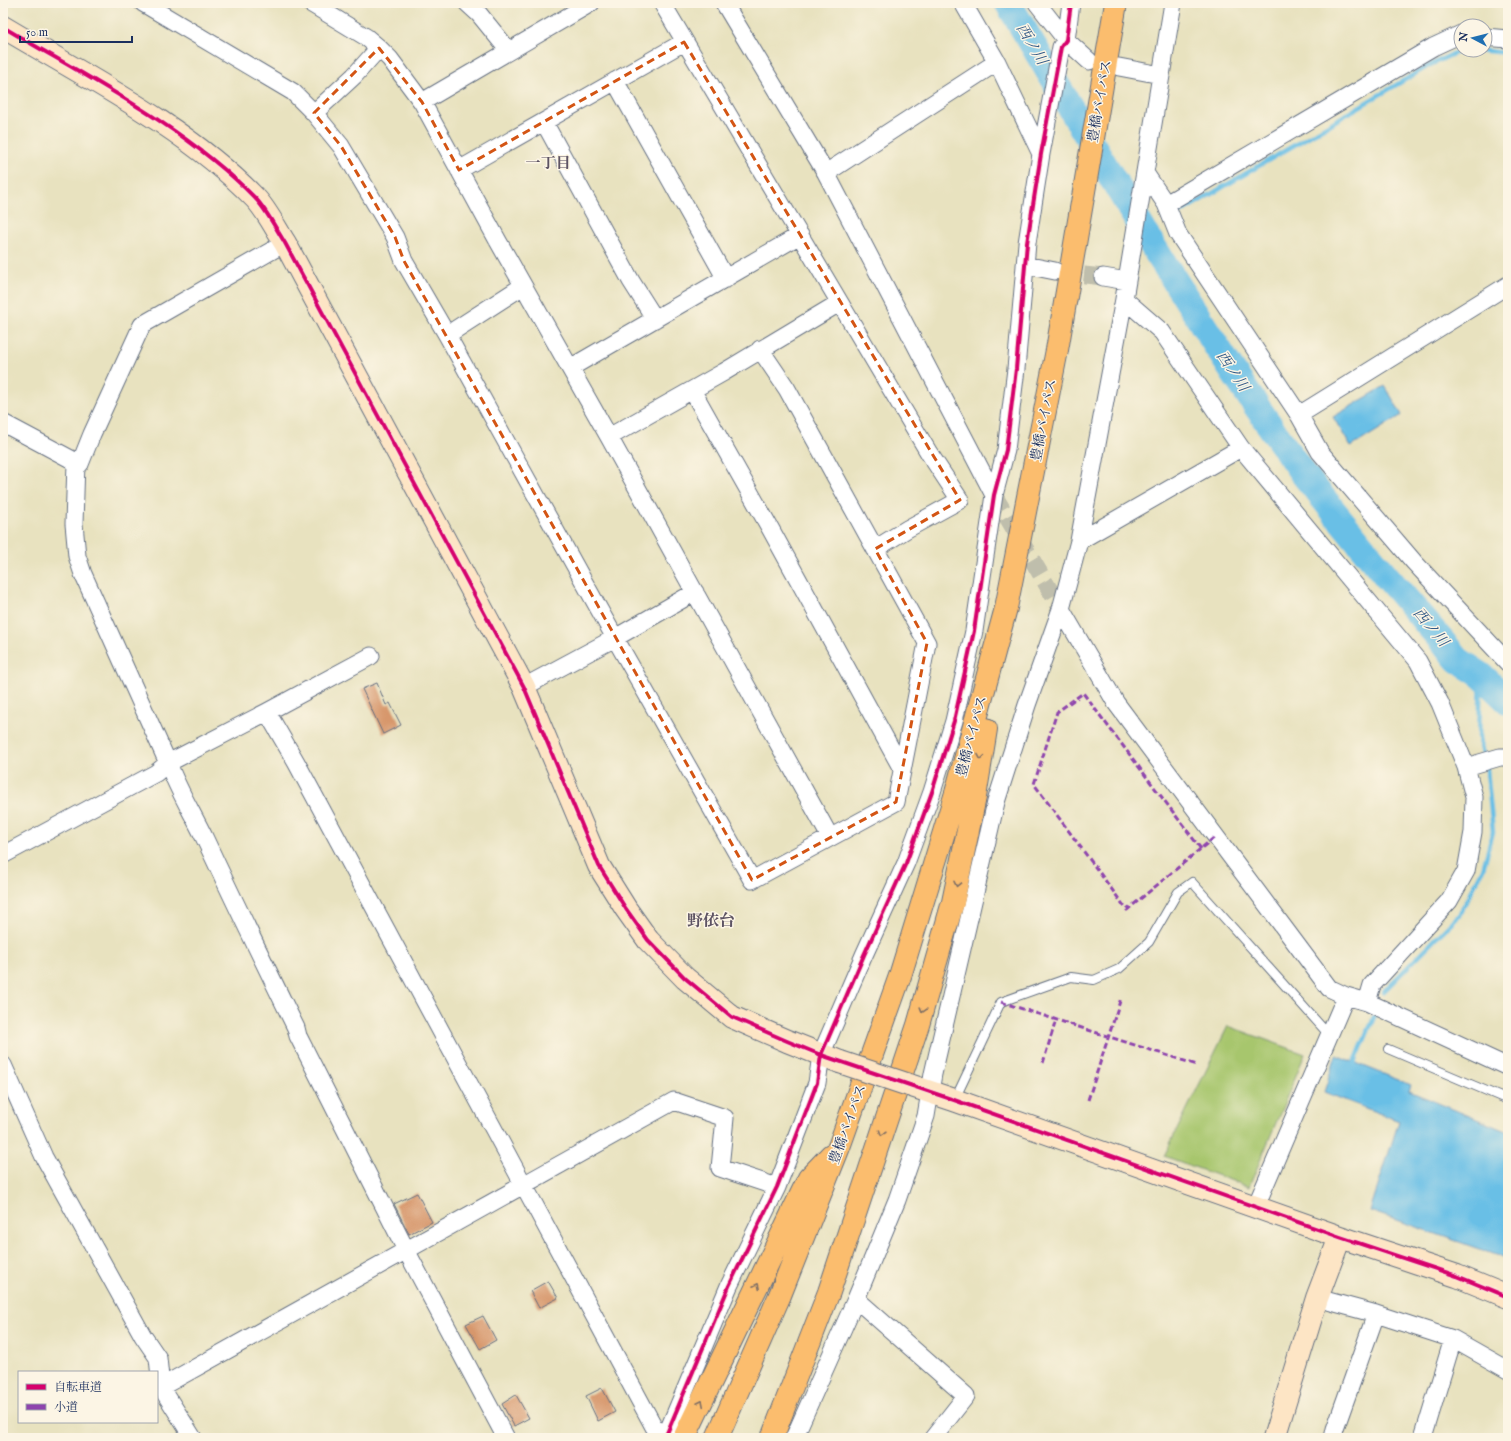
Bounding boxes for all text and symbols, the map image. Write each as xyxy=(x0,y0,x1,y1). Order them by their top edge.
scale bar xyxy=(20,18,132,44)
north arrow xyxy=(1453,18,1493,58)
water label: 西ノ川 xyxy=(1012,20,1052,70)
text: 50 m xyxy=(26,25,48,40)
text: N xyxy=(1456,31,1472,43)
street label: 豊橋バイパス xyxy=(1084,58,1116,144)
district label: 一丁目 xyxy=(525,154,571,173)
water label: 西ノ川 xyxy=(1212,347,1254,397)
street label: 豊橋バイパス xyxy=(1027,377,1061,463)
water label: 西ノ川 xyxy=(1409,604,1454,652)
street label: 豊橋バイパス xyxy=(952,693,991,779)
one-way arrow xyxy=(977,754,986,760)
one-way arrow xyxy=(953,881,962,888)
district label: 野依台 xyxy=(687,912,735,932)
one-way arrow xyxy=(919,1006,928,1013)
street label: 豊橋バイパス xyxy=(825,1082,871,1167)
one-way arrow xyxy=(878,1130,887,1137)
one-way arrow xyxy=(753,1282,760,1290)
legend xyxy=(18,1371,158,1423)
text: 自転車道 xyxy=(54,1380,102,1395)
text: 小道 xyxy=(54,1400,78,1415)
one-way arrow xyxy=(696,1400,704,1407)

